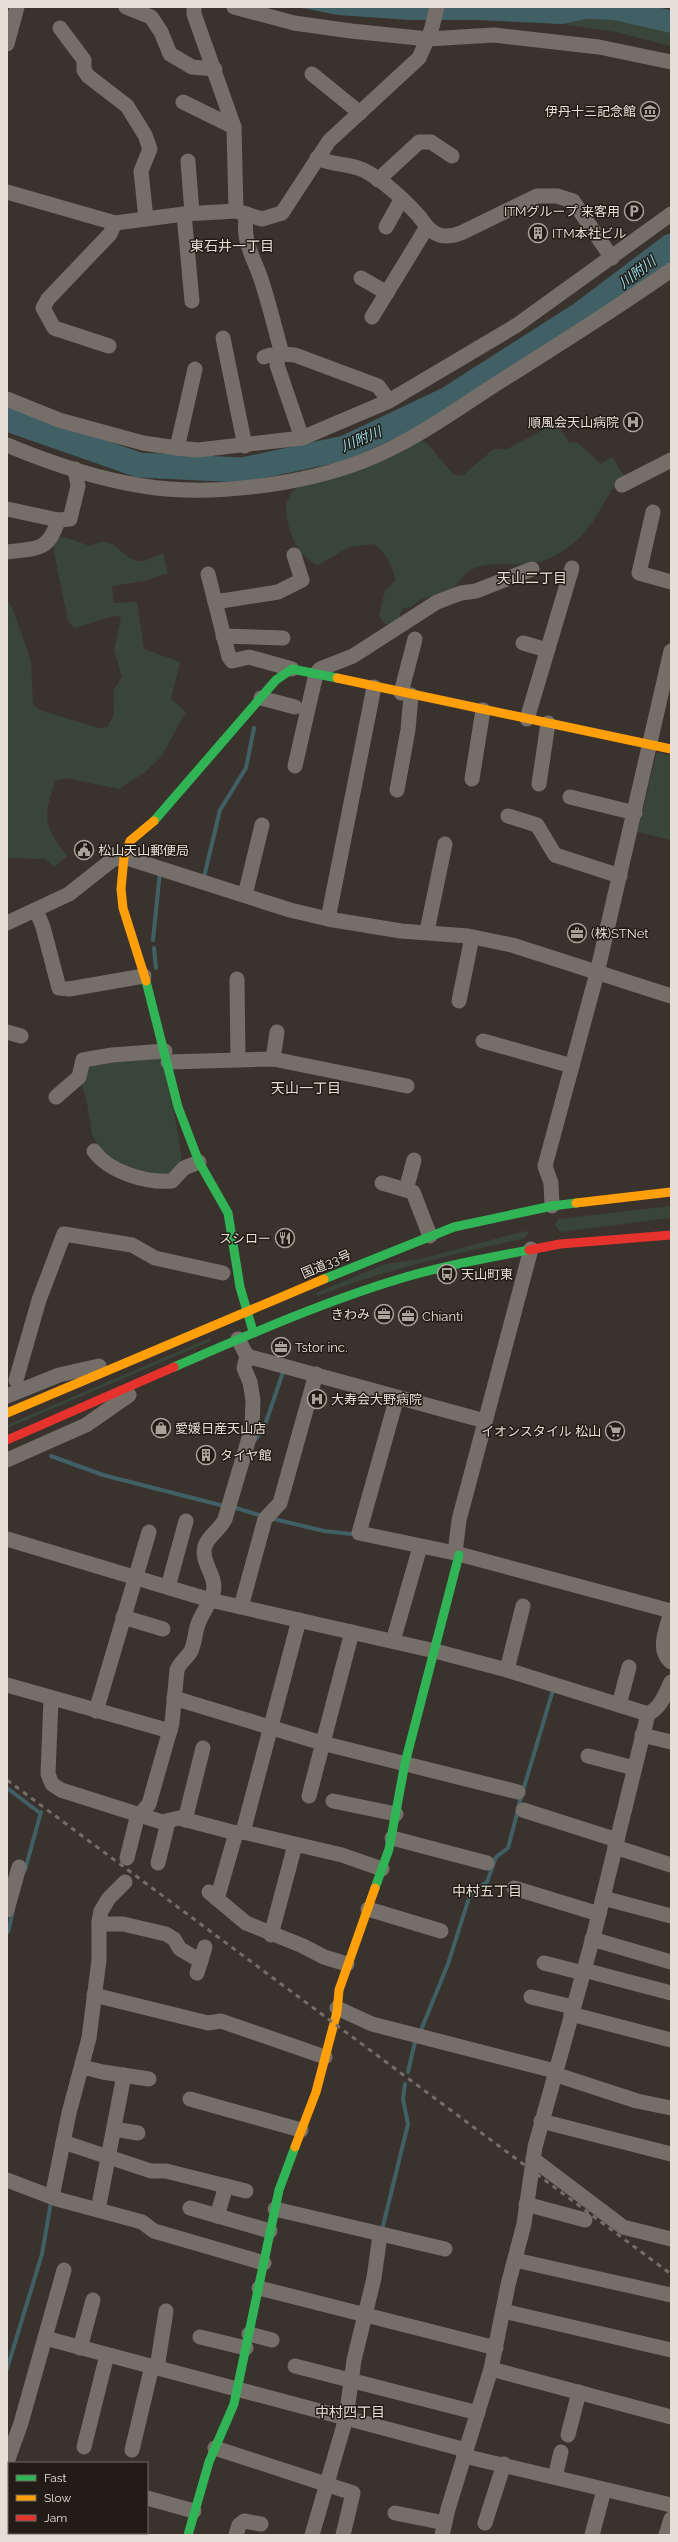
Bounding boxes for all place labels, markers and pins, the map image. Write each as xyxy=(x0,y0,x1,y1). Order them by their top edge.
museum icon: 伊丹十三記念館 xyxy=(639,100,661,122)
place label: 伊丹十三記念館 xyxy=(545,104,636,119)
parking icon: ITMグループ 来客用 xyxy=(623,200,645,222)
place label: ITMグループ 来客用 xyxy=(504,204,620,219)
building icon: ITM本社ビル xyxy=(527,222,549,244)
place label: ITM本社ビル xyxy=(552,226,627,241)
hospital icon: 順風会天山病院 xyxy=(622,411,644,433)
place label: 順風会天山病院 xyxy=(528,415,619,430)
public building icon: 松山天山郵便局 xyxy=(73,839,95,861)
place label: 松山天山郵便局 xyxy=(98,843,189,858)
office icon: (株)STNet xyxy=(566,922,588,944)
place label: (株)STNet xyxy=(591,926,649,941)
restaurant icon: スシロー xyxy=(274,1227,296,1249)
place label: スシロー xyxy=(219,1231,271,1246)
bus stop icon: 天山町東 xyxy=(436,1263,458,1285)
place label: 天山町東 xyxy=(461,1267,513,1282)
office icon: きわみ xyxy=(373,1303,395,1325)
office icon: Chianti xyxy=(397,1305,419,1327)
place label: きわみ xyxy=(331,1307,370,1322)
place label: Chianti xyxy=(422,1309,463,1324)
office icon: Tstor inc. xyxy=(270,1336,292,1358)
place label: Tstor inc. xyxy=(295,1340,347,1355)
hospital icon: 大寿会大野病院 xyxy=(306,1388,328,1410)
place label: 大寿会大野病院 xyxy=(331,1392,422,1407)
shop icon: 愛媛日産天山店 xyxy=(150,1417,172,1439)
supermarket icon: イオンスタイル 松山 xyxy=(604,1420,626,1442)
place label: 愛媛日産天山店 xyxy=(175,1421,266,1436)
place label: イオンスタイル 松山 xyxy=(481,1424,601,1439)
building icon: タイヤ館 xyxy=(195,1444,217,1466)
place label: タイヤ館 xyxy=(220,1448,272,1463)

